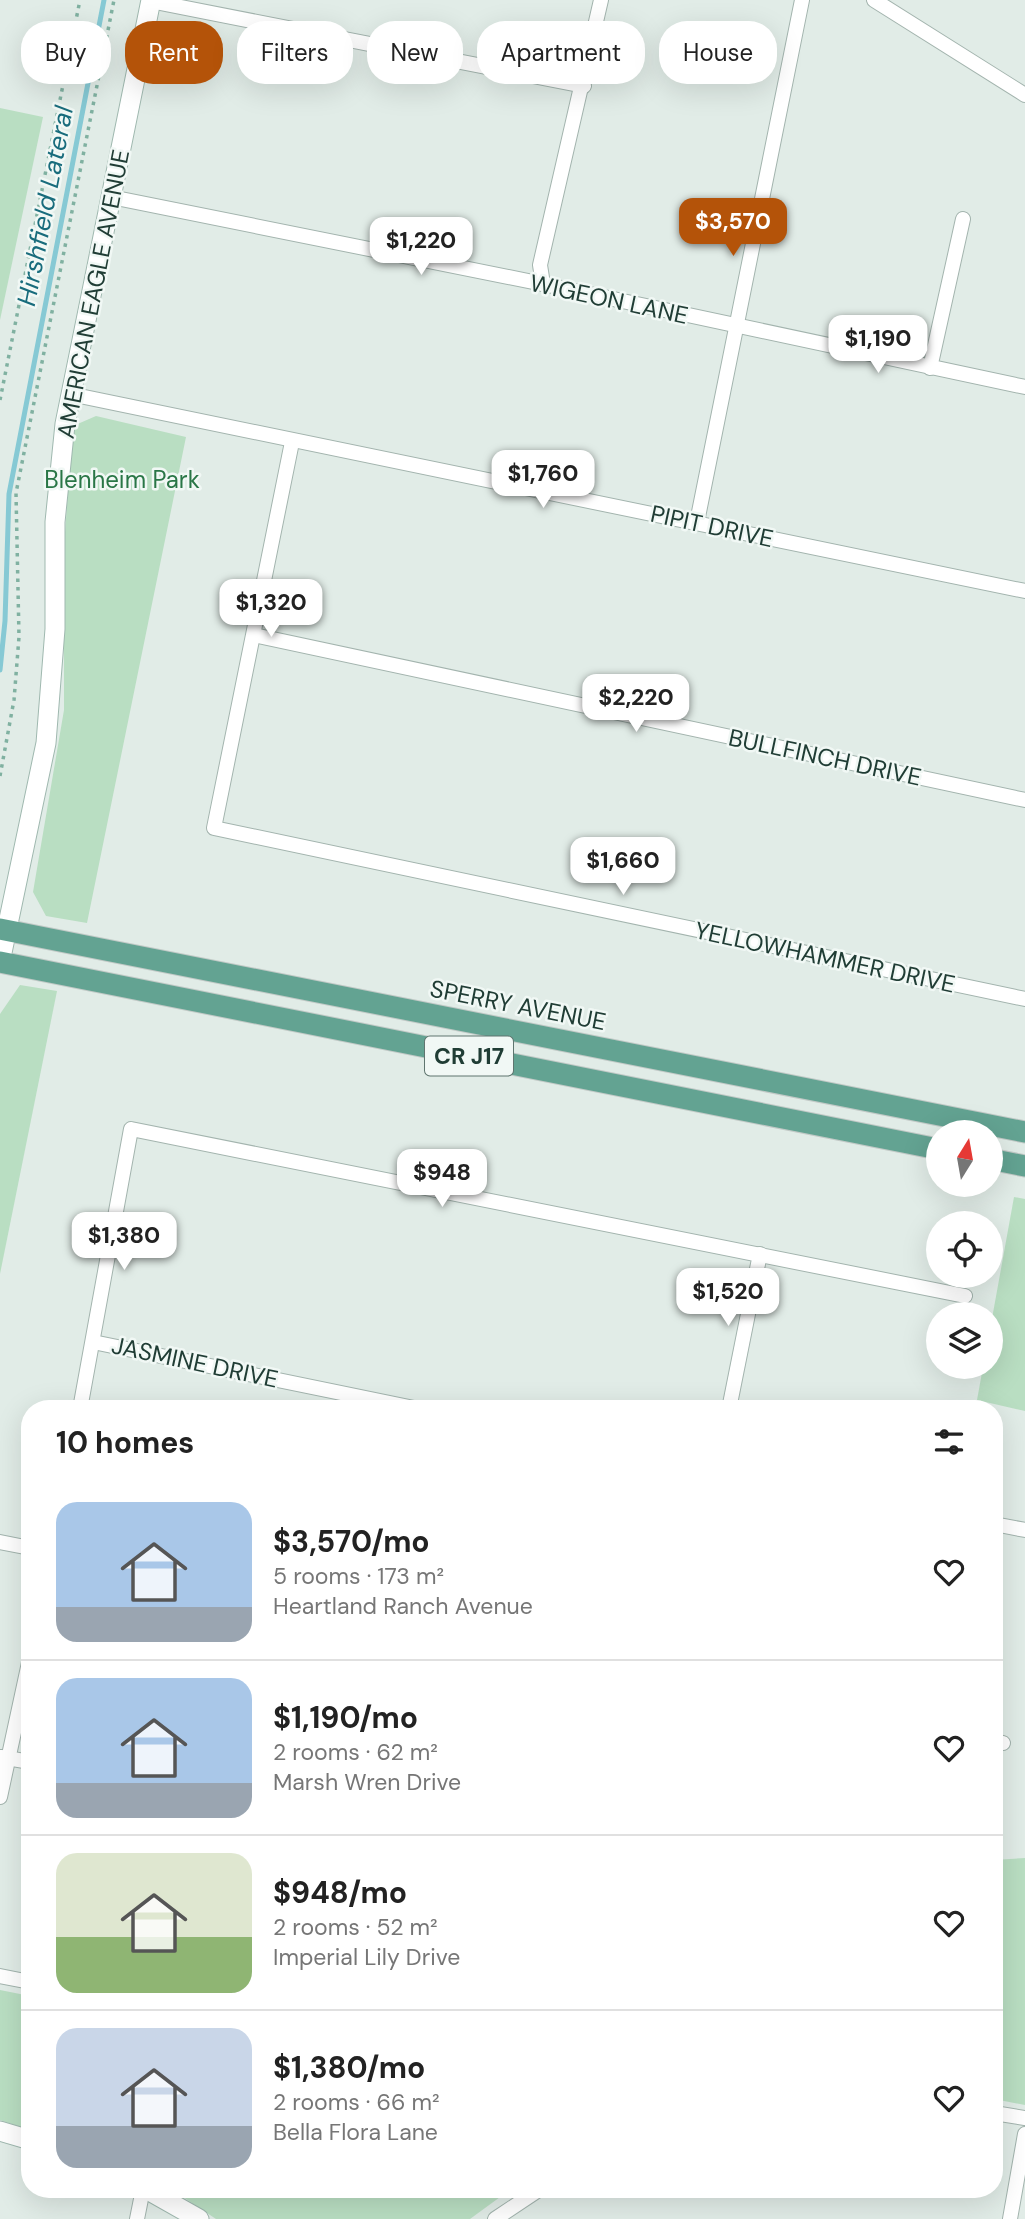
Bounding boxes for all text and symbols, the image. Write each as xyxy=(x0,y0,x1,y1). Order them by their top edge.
chip: Buy xyxy=(21,21,111,84)
chip: Rent xyxy=(125,21,223,84)
chip: Filters xyxy=(237,21,353,84)
chip: New xyxy=(367,21,463,84)
chip: Apartment xyxy=(477,21,645,84)
chip: House xyxy=(659,21,777,84)
water label: Hirshfield Lateral xyxy=(9,102,81,309)
street label: AMERICAN EAGLE AVENUE xyxy=(50,147,136,441)
pin: $3,570 xyxy=(676,198,790,258)
text: $3,570 xyxy=(695,206,771,236)
pin: $1,220 xyxy=(364,218,478,277)
text: $1,220 xyxy=(386,225,456,255)
street label: WIGEON LANE xyxy=(527,267,691,331)
pin: $1,190 xyxy=(821,316,935,375)
text: $1,190 xyxy=(844,323,912,353)
pin: $1,760 xyxy=(486,450,600,510)
text: $1,760 xyxy=(508,458,578,488)
park label: Blenheim Park xyxy=(44,464,200,495)
street label: PIPIT DRIVE xyxy=(648,498,776,554)
pin: $1,320 xyxy=(214,580,328,639)
text: $1,320 xyxy=(235,587,307,617)
pin: $2,220 xyxy=(579,674,693,734)
text: $2,220 xyxy=(598,682,674,712)
street label: BULLFINCH DRIVE xyxy=(726,721,924,793)
pin: $1,660 xyxy=(566,838,680,897)
text: $1,660 xyxy=(586,845,660,875)
street label: YELLOWHAMMER DRIVE xyxy=(692,914,958,1000)
street label: SPERRY AVENUE xyxy=(427,973,609,1037)
road number: CR J17 xyxy=(425,1036,513,1076)
north arrow xyxy=(926,1120,1003,1197)
map controls xyxy=(926,1120,1003,1379)
pin: $948 xyxy=(401,1150,483,1209)
text: $948 xyxy=(413,1157,471,1187)
button: locate xyxy=(926,1211,1003,1288)
pin: $1,380 xyxy=(67,1212,181,1272)
text: $1,380 xyxy=(88,1220,160,1250)
pin: $1,520 xyxy=(671,1268,785,1328)
text: $1,520 xyxy=(692,1276,764,1306)
button: layers xyxy=(926,1302,1003,1379)
street label: JASMINE DRIVE xyxy=(109,1329,281,1395)
text: 10 homes xyxy=(56,1423,194,1462)
icon: filters xyxy=(930,1423,968,1461)
text: $3,570/mo xyxy=(273,1522,430,1561)
icon: home xyxy=(112,1530,196,1614)
icon: heart xyxy=(930,1553,968,1591)
text: 5 rooms · 173 m² xyxy=(273,1561,444,1591)
text: Heartland Ranch Avenue xyxy=(273,1591,533,1621)
text: $1,190/mo xyxy=(273,1698,418,1737)
icon: home xyxy=(112,1706,196,1790)
icon: heart xyxy=(930,1729,968,1767)
text: 2 rooms · 62 m² xyxy=(273,1737,438,1767)
text: Marsh Wren Drive xyxy=(273,1767,461,1797)
text: $948/mo xyxy=(273,1873,407,1912)
icon: home xyxy=(112,1881,196,1965)
icon: heart xyxy=(930,1904,968,1942)
text: 2 rooms · 52 m² xyxy=(273,1912,438,1942)
text: Imperial Lily Drive xyxy=(273,1942,460,1972)
text: $1,380/mo xyxy=(273,2048,425,2087)
icon: home xyxy=(112,2056,196,2140)
icon: heart xyxy=(930,2079,968,2117)
text: 2 rooms · 66 m² xyxy=(273,2087,440,2117)
text: Bella Flora Lane xyxy=(273,2117,438,2147)

